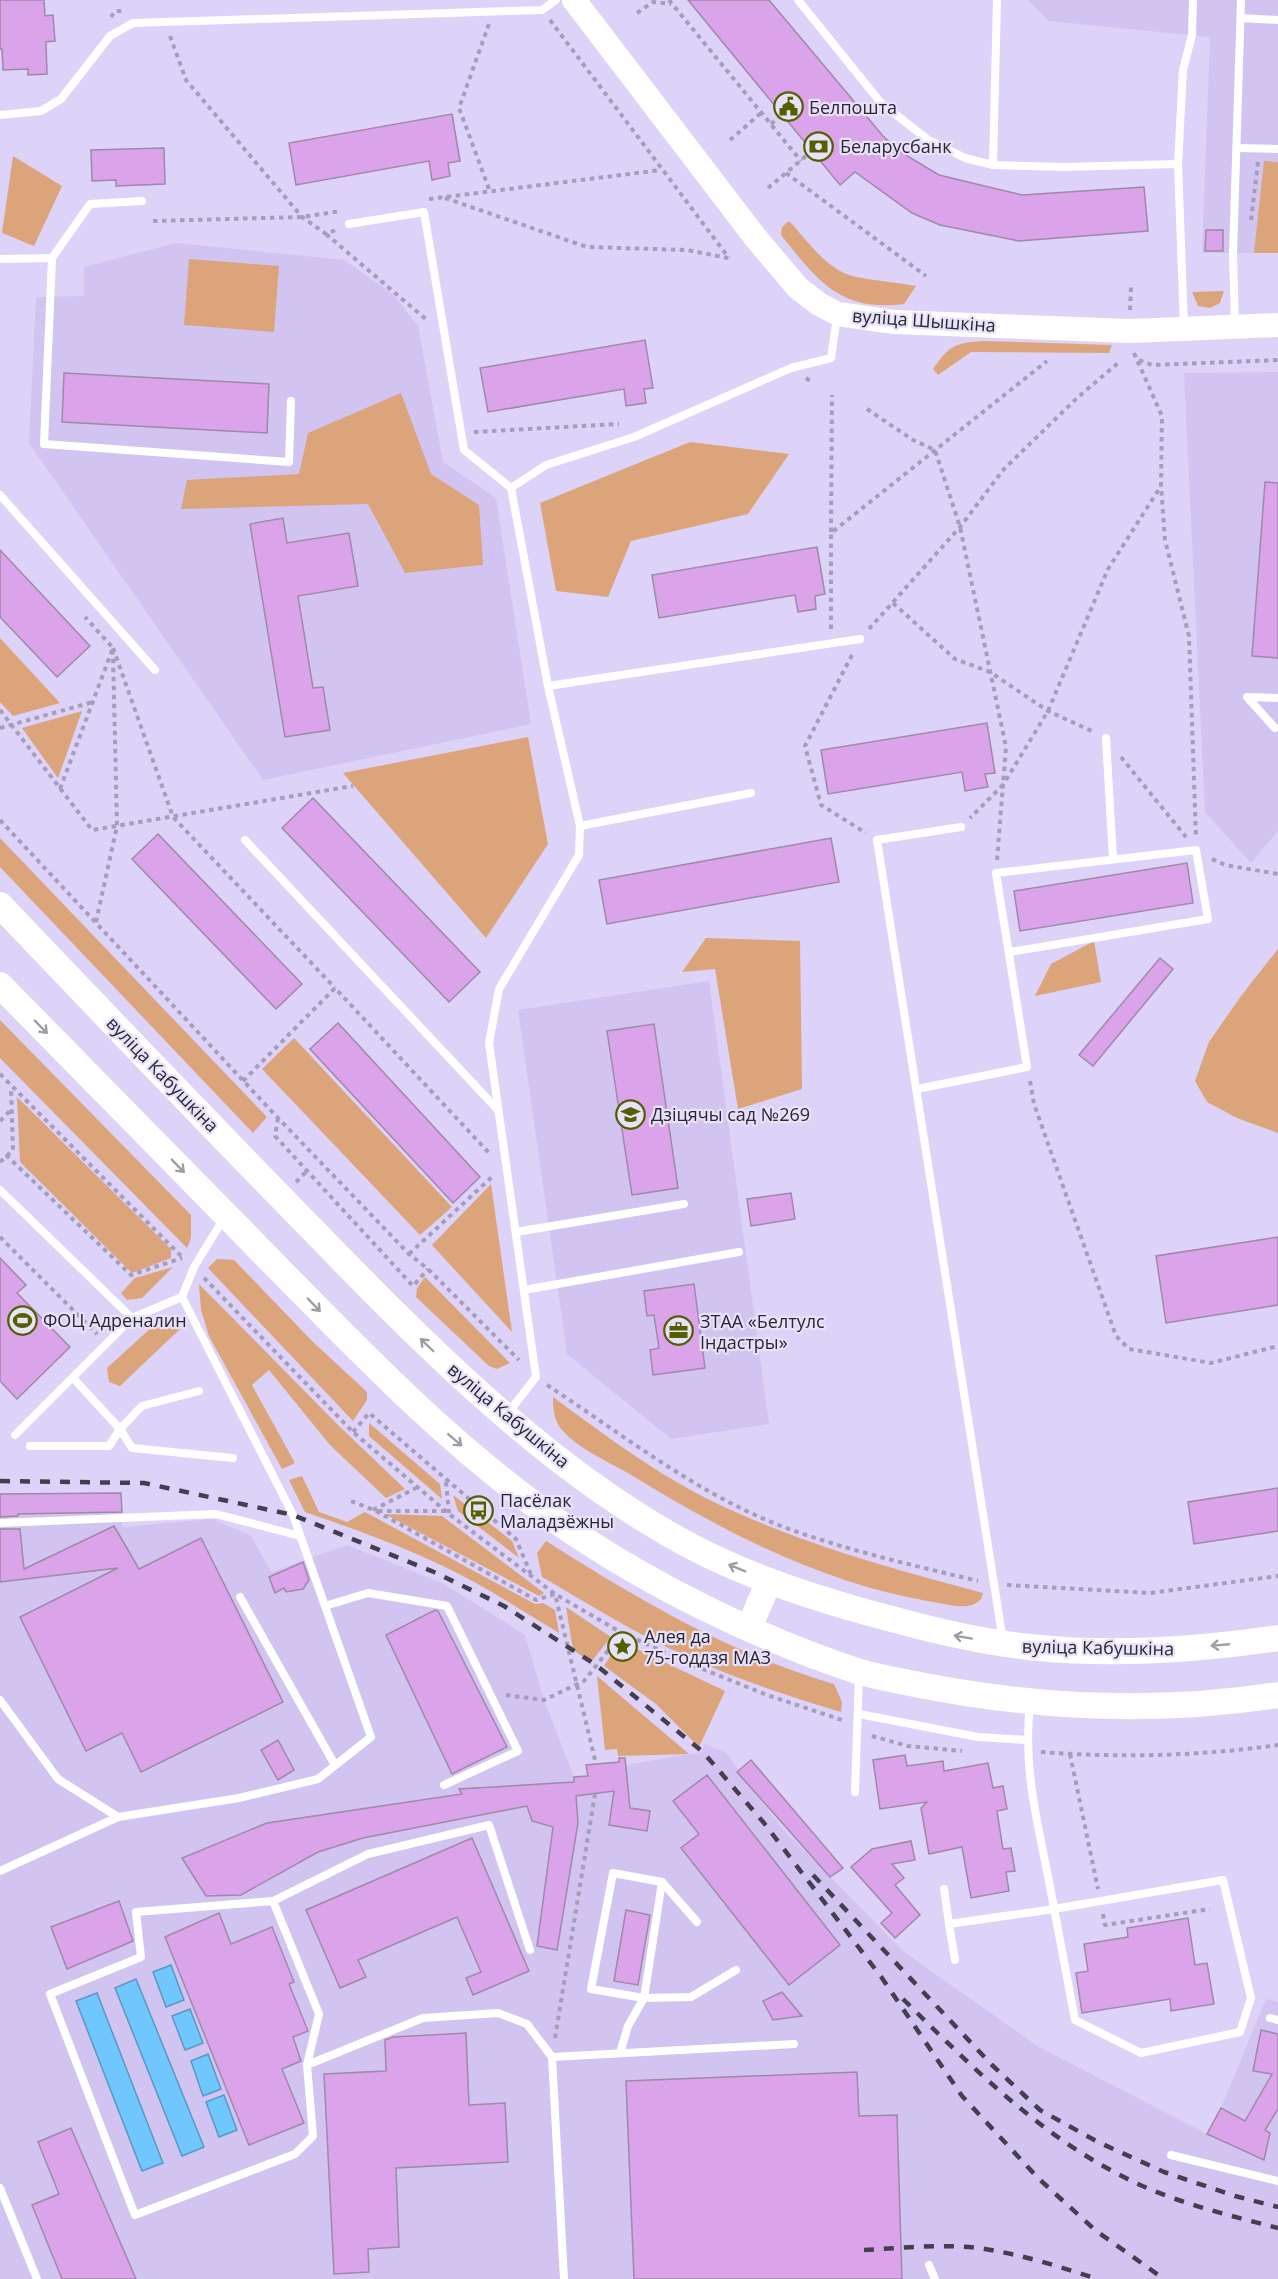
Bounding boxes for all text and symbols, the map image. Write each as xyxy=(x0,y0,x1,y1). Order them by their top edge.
public building icon: Белпошта xyxy=(772,91,804,123)
place label: Белпошта xyxy=(809,95,897,119)
bank icon: Беларусбанк xyxy=(803,130,835,162)
place label: Беларусбанк xyxy=(840,134,952,158)
street label: вуліца Шышкіна xyxy=(851,303,997,337)
street label: вуліца Кабушкіна xyxy=(102,1011,224,1137)
one-way arrow xyxy=(34,1020,48,1035)
school or university icon: Дзіцячы сад №269 xyxy=(614,1098,646,1130)
place label: Дзіцячы сад №269 xyxy=(651,1102,810,1126)
one-way arrow xyxy=(170,1159,185,1174)
one-way arrow xyxy=(307,1298,322,1313)
sports icon: ФОЦ Адреналин xyxy=(6,1304,38,1336)
place label: ФОЦ Адреналин xyxy=(43,1308,187,1332)
place label: ЗТАА «Белтулс Iндастры» xyxy=(700,1309,825,1354)
office icon: ЗТАА «Белтулс Iндастры» xyxy=(663,1315,695,1347)
one-way arrow xyxy=(419,1337,434,1352)
street label: вуліца Кабушкіна xyxy=(443,1357,575,1473)
one-way arrow xyxy=(447,1433,462,1447)
place label: Пасёлак Маладзёжны xyxy=(500,1488,614,1533)
bus stop icon: Пасёлак Маладзёжны xyxy=(463,1494,495,1526)
one-way arrow xyxy=(728,1562,746,1573)
place label: Алея да 75-годдзя МАЗ xyxy=(644,1624,771,1669)
place icon: Алея да 75-годдзя МАЗ xyxy=(607,1630,639,1662)
one-way arrow xyxy=(954,1631,973,1642)
street label: вуліца Кабушкіна xyxy=(1022,1634,1174,1660)
one-way arrow xyxy=(1210,1640,1230,1651)

